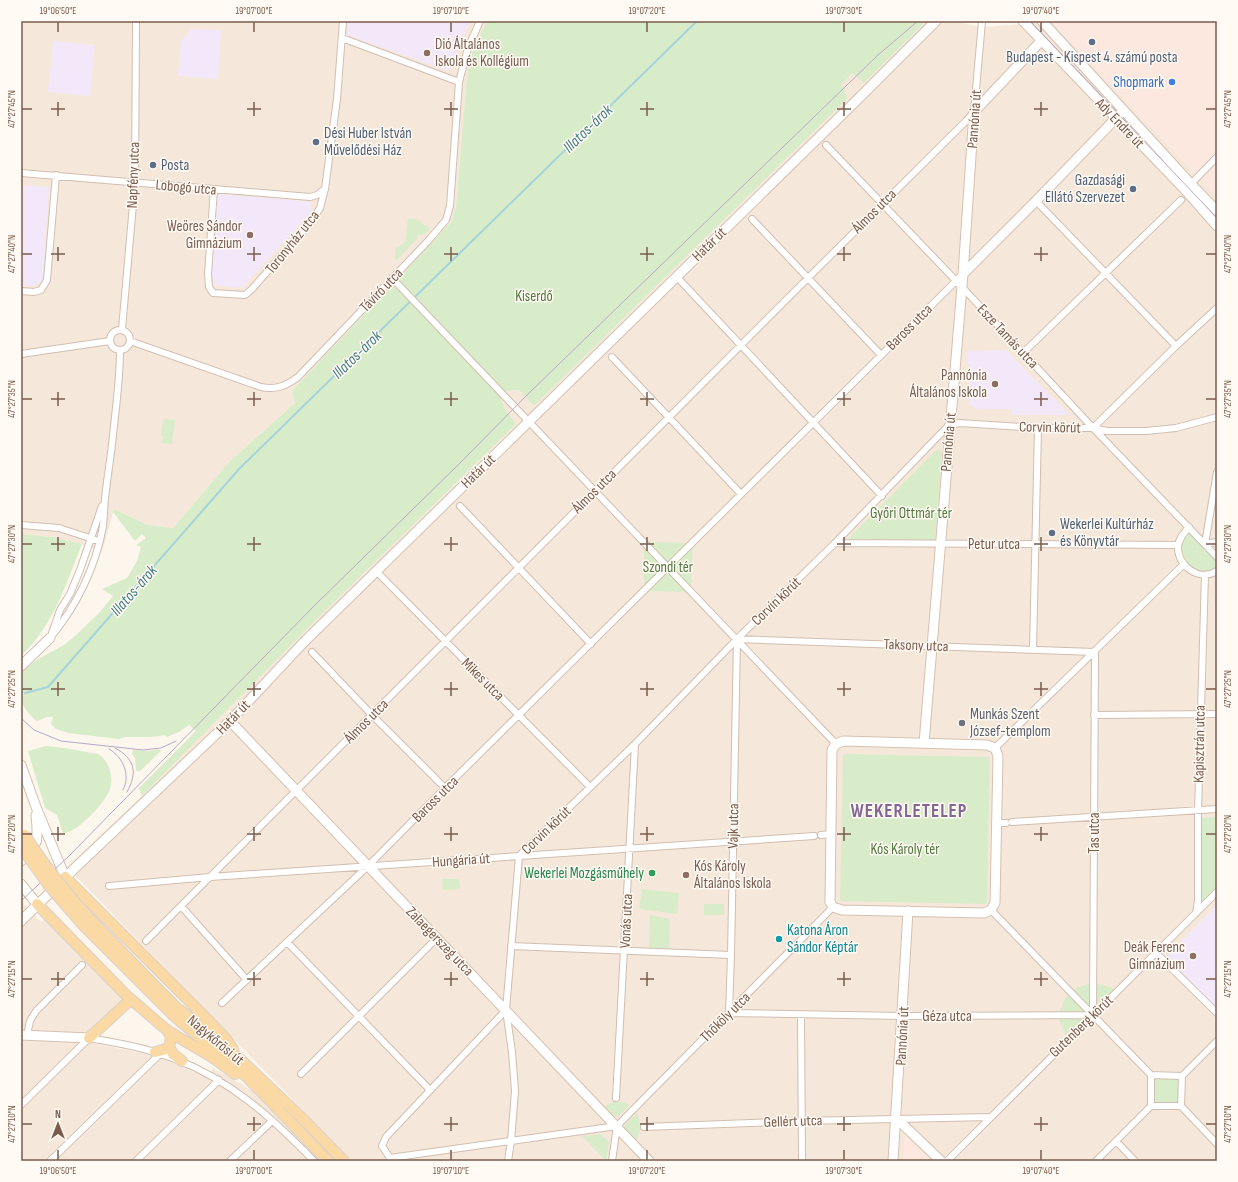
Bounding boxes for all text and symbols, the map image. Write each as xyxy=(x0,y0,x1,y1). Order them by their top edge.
text: 19°06'50"E xyxy=(40,5,76,17)
text: 19°07'00"E xyxy=(235,5,273,17)
text: 19°07'10"E xyxy=(433,5,469,17)
text: 19°07'20"E xyxy=(629,5,665,17)
text: 19°07'30"E xyxy=(826,5,862,17)
text: 19°07'40"E xyxy=(1023,5,1059,17)
place label: Dió Általános Iskola és Kollégium xyxy=(435,35,529,71)
marker: Budapest - Kispest 4. számú posta xyxy=(1087,37,1097,47)
marker: Dió Általános Iskola és Kollégium xyxy=(422,48,432,58)
place label: Budapest - Kispest 4. számú posta xyxy=(1006,48,1178,67)
place label: Shopmark xyxy=(1113,73,1164,92)
marker: Shopmark xyxy=(1167,77,1177,87)
street label: Pannónia út xyxy=(963,88,986,149)
text: 47°27'45"N xyxy=(6,90,18,128)
text: 47°27'45"N xyxy=(1222,90,1234,128)
street label: Ady Endre út xyxy=(1090,93,1149,153)
water label: Illatos-árok xyxy=(559,100,617,157)
place label: Dési Huber István Művelődési Ház xyxy=(324,124,412,160)
marker: Dési Huber István Művelődési Ház xyxy=(311,137,321,147)
street label: Napfény utca xyxy=(123,141,144,209)
place label: Posta xyxy=(161,156,189,175)
marker: Posta xyxy=(148,160,158,170)
place label: Gazdasági Ellátó Szervezet xyxy=(1045,171,1125,207)
street label: Lobogó utca xyxy=(155,175,217,200)
marker: Gazdasági Ellátó Szervezet xyxy=(1128,184,1138,194)
street label: Álmos utca xyxy=(847,185,901,238)
street label: Toronyház utca xyxy=(261,207,324,278)
place label: Weöres Sándor Gimnázium xyxy=(167,217,243,253)
street label: Határ út xyxy=(688,223,731,266)
marker: Weöres Sándor Gimnázium xyxy=(245,230,255,240)
text: 47°27'40"N xyxy=(6,235,18,273)
text: 47°27'40"N xyxy=(1222,235,1234,273)
street label: Távíró utca xyxy=(356,264,407,316)
park label: Kiserdő xyxy=(515,287,553,306)
street label: Baross utca xyxy=(882,300,937,355)
street label: Esze Tamás utca xyxy=(973,300,1042,373)
water label: Illatos-árok xyxy=(328,326,386,383)
place label: Pannónia Általános Iskola xyxy=(909,366,987,402)
marker: Pannónia Általános Iskola xyxy=(990,379,1000,389)
text: 47°27'35"N xyxy=(6,380,18,418)
text: 47°27'35"N xyxy=(1222,380,1234,418)
street label: Pannónia út xyxy=(936,411,961,472)
street label: Corvin körút xyxy=(1019,417,1082,438)
street label: Határ út xyxy=(457,450,500,493)
street label: Álmos utca xyxy=(567,465,621,518)
park label: Győri Ottmár tér xyxy=(870,504,953,523)
place label: Wekerlei Kultúrház és Könyvtár xyxy=(1060,515,1154,551)
text: 47°27'30"N xyxy=(6,525,18,563)
text: 47°27'30"N xyxy=(1222,525,1234,563)
marker: Wekerlei Kultúrház és Könyvtár xyxy=(1047,528,1057,538)
street label: Petur utca xyxy=(968,535,1020,554)
park label: Szondi tér xyxy=(643,558,694,577)
water label: Illatos-árok xyxy=(107,561,162,620)
street label: Corvin körút xyxy=(747,573,806,630)
street label: Taksony utca xyxy=(883,635,949,656)
street label: Mikes utca xyxy=(457,654,508,705)
text: 47°27'25"N xyxy=(6,670,18,708)
text: 47°27'25"N xyxy=(1222,670,1234,708)
street label: Álmos utca xyxy=(339,695,393,748)
street label: Határ út xyxy=(212,696,255,739)
place label: Munkás Szent József-templom xyxy=(969,705,1051,741)
street label: Kapisztrán utca xyxy=(1189,705,1210,783)
marker: Munkás Szent József-templom xyxy=(957,718,967,728)
street label: Baross utca xyxy=(408,772,463,827)
district label: WEKERLETELEP xyxy=(851,800,967,823)
street label: Corvin körút xyxy=(517,802,576,859)
street label: Vajk utca xyxy=(724,803,743,849)
street label: Tas utca xyxy=(1085,812,1104,853)
text: 47°27'20"N xyxy=(6,815,18,853)
text: 47°27'20"N xyxy=(1222,815,1234,853)
park label: Kós Károly tér xyxy=(871,840,940,859)
street label: Hungária út xyxy=(431,849,491,872)
place label: Kós Károly Általános Iskola xyxy=(693,857,772,893)
place label: Wekerlei Mozgásműhely xyxy=(524,864,644,883)
marker: Wekerlei Mozgásműhely xyxy=(647,868,657,878)
marker: Kós Károly Általános Iskola xyxy=(681,870,691,880)
street label: Vonás utca xyxy=(616,893,637,949)
street label: Zalaegerszeg utca xyxy=(402,903,478,980)
place label: Katona Áron Sándor Képtár xyxy=(787,921,859,957)
marker: Katona Áron Sándor Képtár xyxy=(774,934,784,944)
place label: Deák Ferenc Gimnázium xyxy=(1124,938,1185,974)
marker: Deák Ferenc Gimnázium xyxy=(1188,951,1198,961)
text: 47°27'15"N xyxy=(6,961,18,997)
text: 47°27'15"N xyxy=(1222,961,1234,997)
street label: Thököly utca xyxy=(696,988,755,1047)
street label: Gutenberg körút xyxy=(1045,991,1118,1062)
street label: Pannónia út xyxy=(891,1006,914,1066)
street label: Géza utca xyxy=(922,1007,972,1026)
street label: Nagykőrösi út xyxy=(183,1011,248,1070)
north arrow xyxy=(38,1104,78,1144)
text: 47°27'10"N xyxy=(6,1105,18,1143)
text: 47°27'10"N xyxy=(1222,1105,1234,1143)
text: N xyxy=(55,1108,61,1121)
street label: Gellért utca xyxy=(763,1111,823,1132)
text: 19°06'50"E xyxy=(40,1165,76,1177)
text: 19°07'00"E xyxy=(235,1165,273,1177)
text: 19°07'10"E xyxy=(433,1165,469,1177)
text: 19°07'20"E xyxy=(629,1165,665,1177)
text: 19°07'30"E xyxy=(826,1165,862,1177)
text: 19°07'40"E xyxy=(1023,1165,1059,1177)

